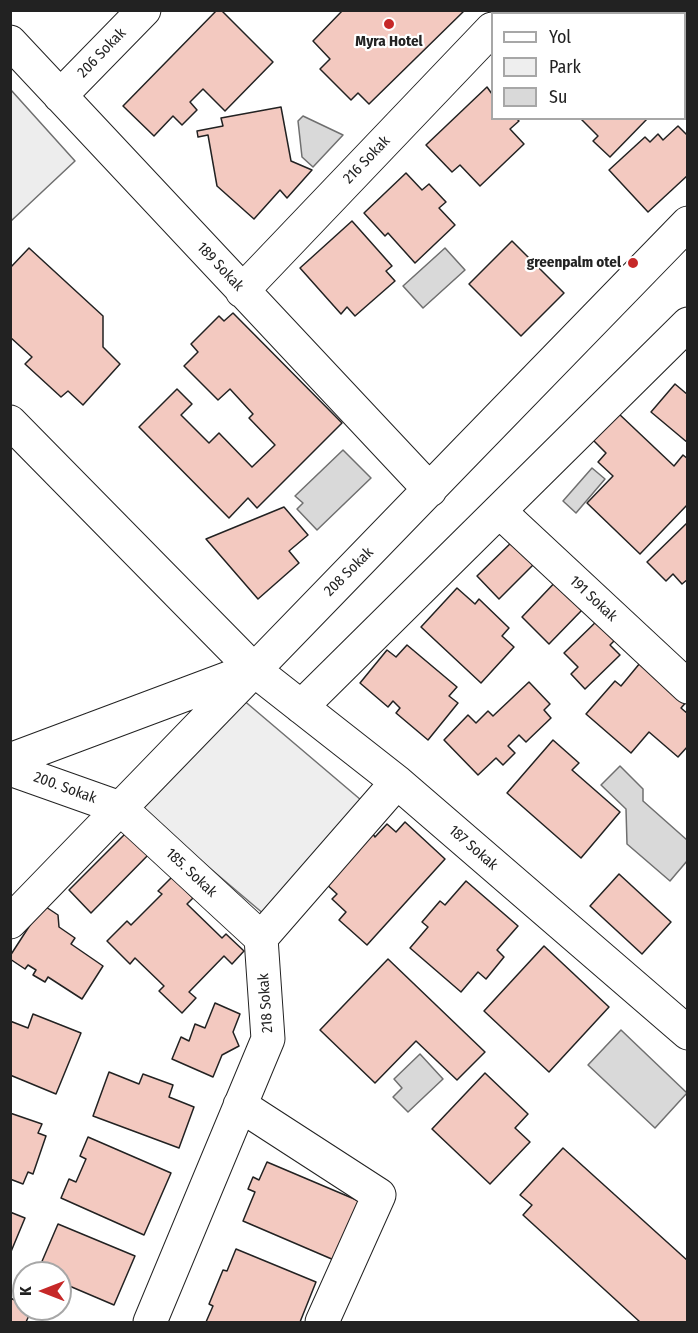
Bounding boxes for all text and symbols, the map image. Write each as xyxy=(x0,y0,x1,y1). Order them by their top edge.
legend xyxy=(491,12,686,120)
marker: Myra Hotel xyxy=(382,17,396,31)
street label: 206 Sokak xyxy=(74,25,130,81)
text: Yol xyxy=(549,26,571,48)
place label: Myra Hotel xyxy=(355,33,423,51)
text: Park xyxy=(549,56,581,78)
text: Su xyxy=(549,86,567,108)
street label: 216 Sokak xyxy=(340,132,394,188)
street label: 189 Sokak xyxy=(193,239,247,295)
place label: greenpalm otel xyxy=(527,254,621,272)
marker: greenpalm otel xyxy=(626,256,640,270)
street label: 208 Sokak xyxy=(321,544,377,600)
street label: 191 Sokak xyxy=(565,572,621,626)
street label: 200. Sokak xyxy=(31,768,99,808)
street label: 187 Sokak xyxy=(445,822,501,874)
street label: 185. Sokak xyxy=(162,845,220,901)
street label: 218 Sokak xyxy=(255,973,277,1033)
north arrow xyxy=(12,1261,72,1321)
text: K xyxy=(16,1286,35,1296)

